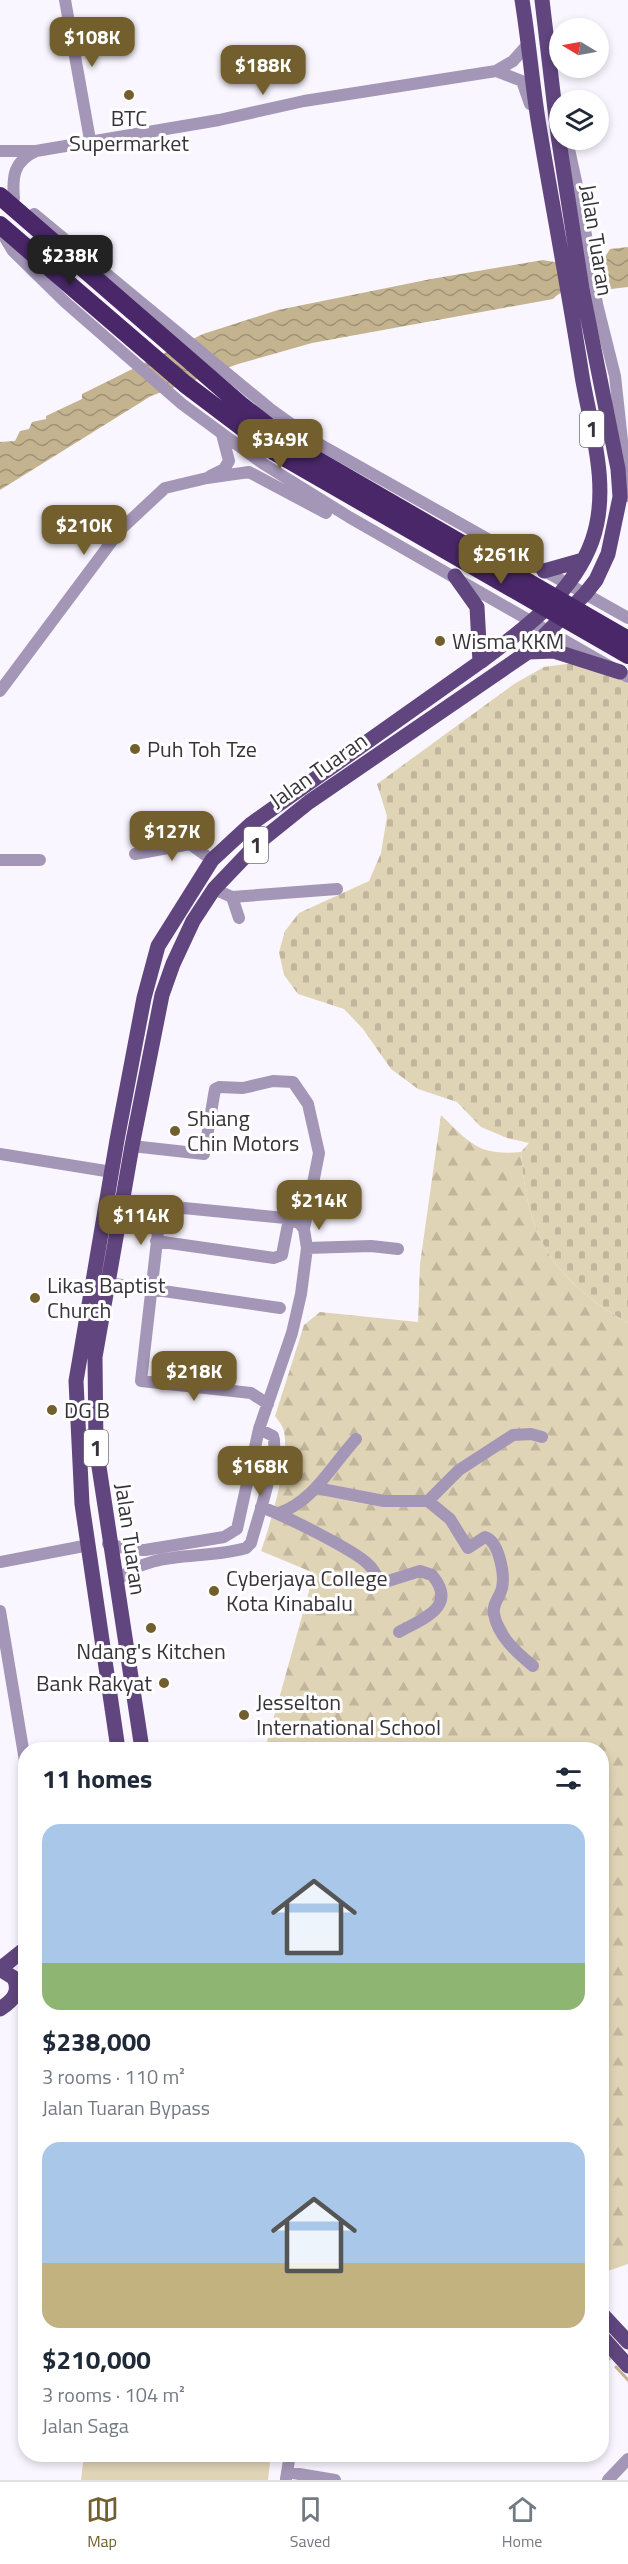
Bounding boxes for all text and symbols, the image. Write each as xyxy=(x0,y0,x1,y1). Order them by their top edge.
pin: $108K xyxy=(50,17,134,68)
north arrow xyxy=(549,18,609,78)
map controls xyxy=(549,18,609,150)
text: $108K xyxy=(64,21,120,52)
pin: $188K xyxy=(221,45,305,96)
text: $188K xyxy=(235,49,291,80)
marker: BTC Supermarket xyxy=(122,88,136,102)
button: layers xyxy=(549,90,609,150)
place label: BTC Supermarket xyxy=(69,101,189,160)
street label: Jalan Tuaran xyxy=(571,182,623,298)
pin: $238K xyxy=(28,235,112,286)
text: $238K xyxy=(42,239,98,270)
road number: 1 xyxy=(580,411,604,447)
pin: $349K xyxy=(238,419,322,470)
text: $349K xyxy=(252,423,308,454)
pin: $210K xyxy=(42,505,126,556)
text: $210K xyxy=(56,509,112,540)
pin: $261K xyxy=(459,534,543,585)
text: $261K xyxy=(473,538,529,569)
place label: Wisma KKM xyxy=(452,624,564,658)
marker: Wisma KKM xyxy=(433,634,447,648)
street label: Jalan Tuaran xyxy=(262,724,374,816)
place label: Puh Toh Tze xyxy=(147,732,257,766)
marker: Puh Toh Tze xyxy=(128,742,142,756)
pin: $127K xyxy=(130,811,214,862)
text: $127K xyxy=(144,815,200,846)
road number: 1 xyxy=(244,827,268,863)
place label: Shiang Chin Motors xyxy=(187,1101,299,1160)
marker: Shiang Chin Motors xyxy=(168,1124,182,1138)
pin: $214K xyxy=(277,1180,361,1231)
text: $214K xyxy=(291,1184,347,1215)
pin: $114K xyxy=(99,1195,183,1246)
text: $114K xyxy=(113,1199,169,1230)
place label: Likas Baptist Church xyxy=(47,1268,166,1327)
marker: Likas Baptist Church xyxy=(28,1291,42,1305)
pin: $218K xyxy=(152,1351,236,1402)
text: $218K xyxy=(166,1355,222,1386)
place label: DG B xyxy=(64,1393,110,1427)
marker: DG B xyxy=(45,1403,59,1417)
road number: 1 xyxy=(84,1430,108,1466)
pin: $168K xyxy=(218,1446,302,1497)
text: $168K xyxy=(232,1450,288,1481)
street label: Jalan Tuaran xyxy=(106,1481,156,1597)
place label: Cyberjaya College Kota Kinabalu xyxy=(226,1561,388,1620)
marker: Cyberjaya College Kota Kinabalu xyxy=(207,1584,221,1598)
marker: Ndang's Kitchen xyxy=(144,1621,158,1635)
place label: Ndang's Kitchen xyxy=(76,1634,226,1668)
place label: Bank Rakyat xyxy=(36,1666,152,1700)
marker: Bank Rakyat xyxy=(157,1676,171,1690)
place label: Jesselton International School xyxy=(256,1685,441,1744)
marker: Jesselton International School xyxy=(237,1708,251,1722)
text: 11 homes xyxy=(42,1759,152,1798)
icon: filters xyxy=(552,1762,585,1795)
icon: home xyxy=(260,1863,368,1971)
text: $238,000 xyxy=(42,2022,151,2061)
text: 3 rooms · 110 m² xyxy=(42,2061,185,2092)
text: Jalan Tuaran Bypass xyxy=(42,2092,210,2123)
icon: home xyxy=(260,2181,368,2289)
text: $210,000 xyxy=(42,2340,151,2379)
text: 3 rooms · 104 m² xyxy=(42,2379,185,2410)
text: Jalan Saga xyxy=(42,2410,129,2441)
tab: Map xyxy=(86,2493,119,2553)
tab: Saved xyxy=(290,2493,331,2553)
tab: Home xyxy=(502,2493,542,2553)

